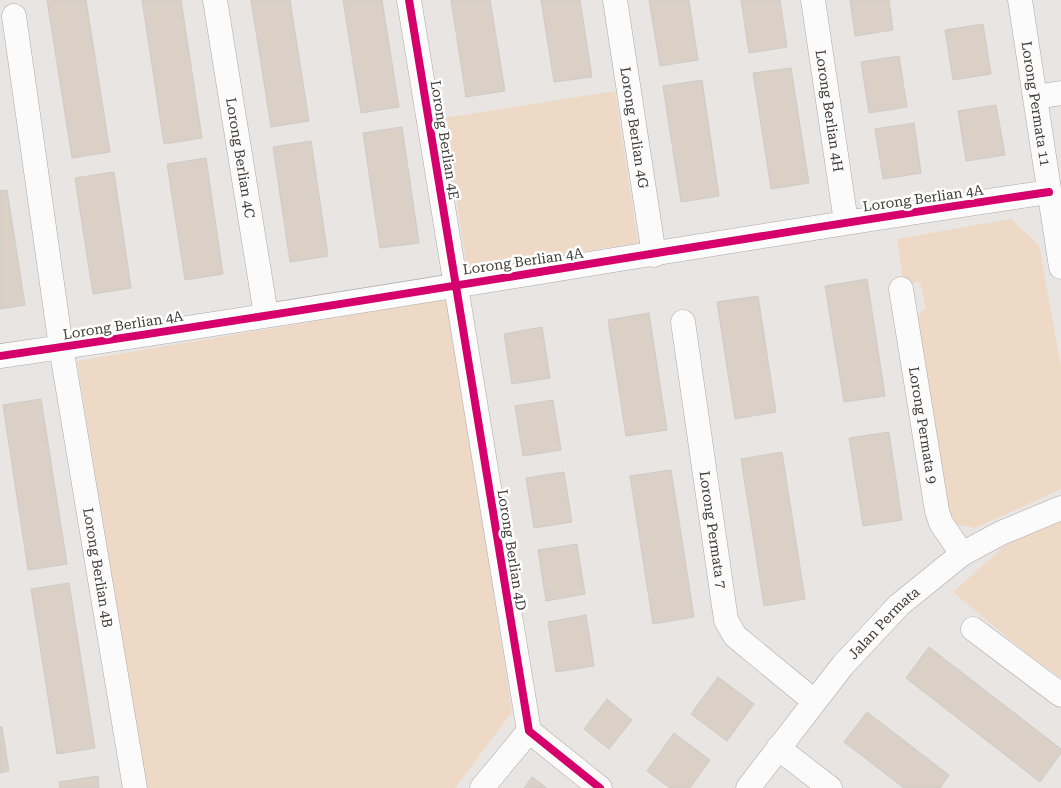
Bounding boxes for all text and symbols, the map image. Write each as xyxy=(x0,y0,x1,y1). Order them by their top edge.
street label: Lorong Permata 11 xyxy=(1018,40,1053,168)
street label: Lorong Berlian 4H xyxy=(812,49,847,173)
street label: Lorong Berlian 4G xyxy=(617,66,652,190)
street label: Lorong Berlian 4E xyxy=(428,79,462,201)
street label: Lorong Berlian 4C xyxy=(223,97,258,219)
street label: Lorong Berlian 4A xyxy=(862,182,984,214)
street label: Lorong Berlian 4A xyxy=(462,245,584,277)
street label: Lorong Berlian 4A xyxy=(62,308,184,342)
street label: Lorong Permata 9 xyxy=(906,365,941,485)
street label: Lorong Permata 7 xyxy=(697,470,729,590)
street label: Lorong Berlian 4D xyxy=(495,488,530,612)
street label: Lorong Berlian 4B xyxy=(80,507,116,629)
street label: Jalan Permata xyxy=(845,583,923,662)

